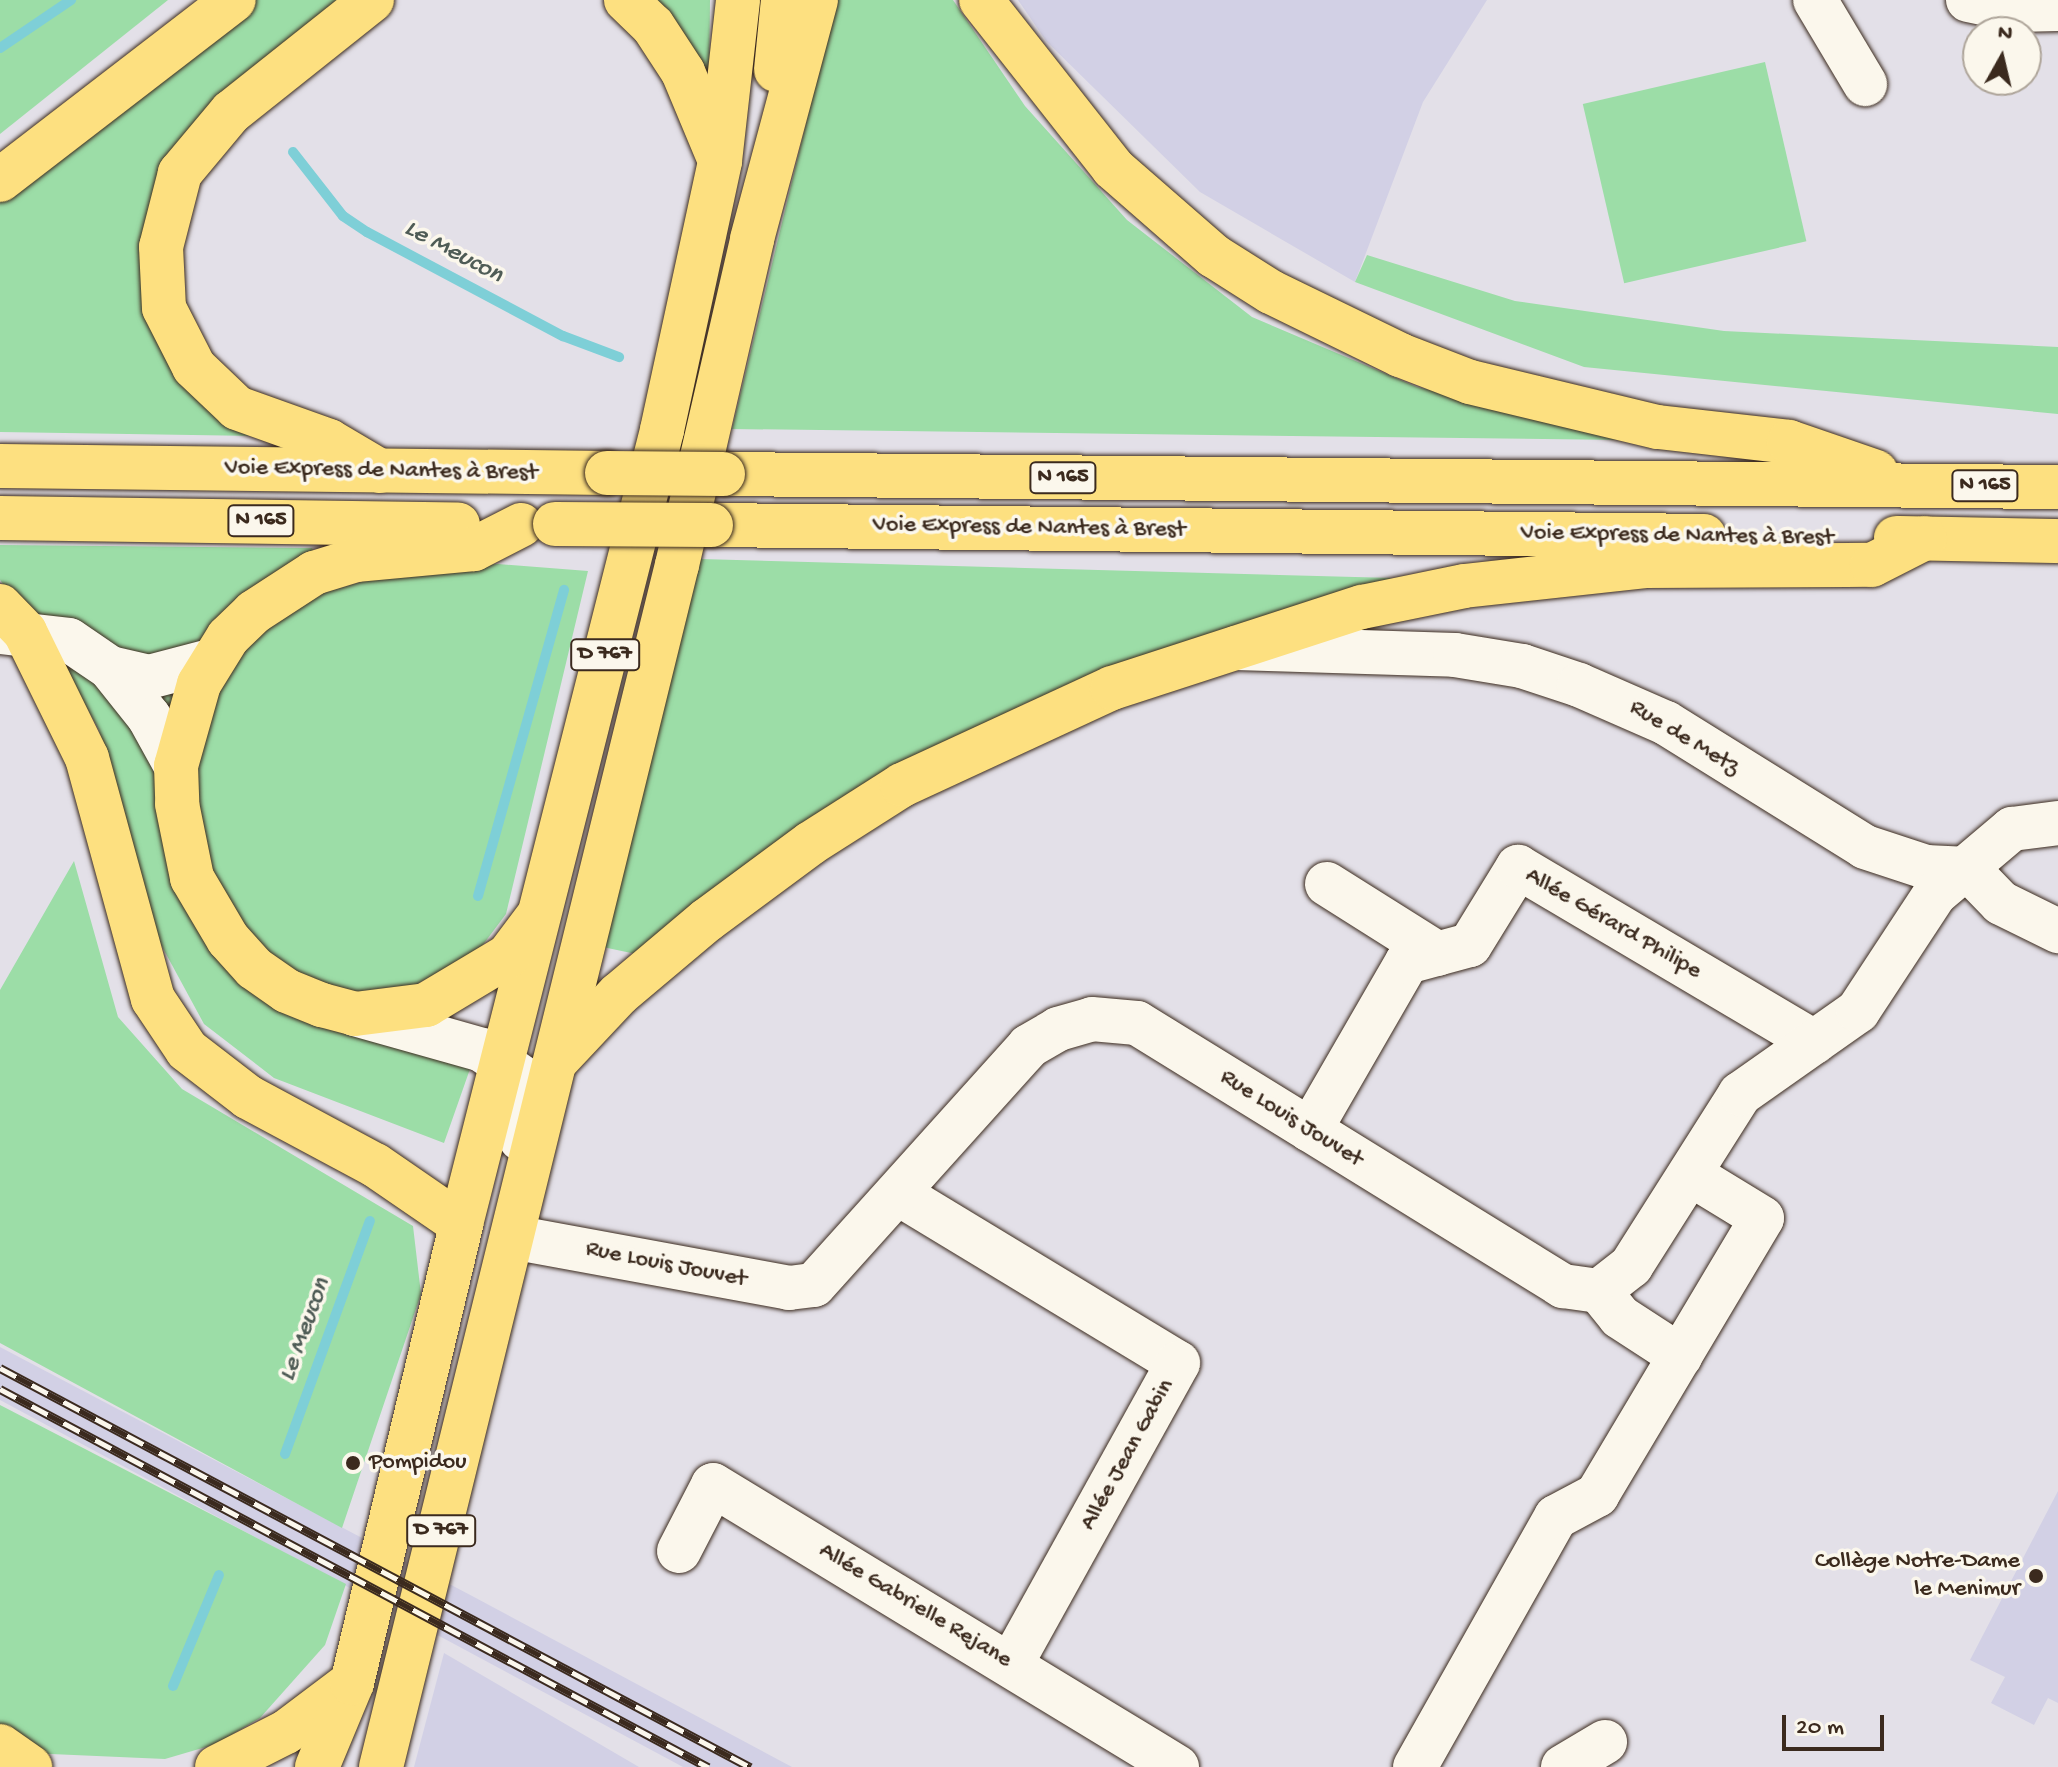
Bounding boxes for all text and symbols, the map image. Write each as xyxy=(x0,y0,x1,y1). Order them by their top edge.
north arrow xyxy=(1962,16,2042,96)
text: N xyxy=(1996,20,2014,48)
water label: Le Meucon xyxy=(398,214,508,292)
street label: Voie Express de Nantes à Brest xyxy=(224,454,538,488)
road number: N 165 xyxy=(1029,460,1097,496)
road number: N 165 xyxy=(1951,468,2019,504)
road number: N 165 xyxy=(227,503,295,539)
street label: Voie Express de Nantes à Brest xyxy=(872,511,1186,545)
street label: Voie Express de Nantes à Brest xyxy=(1520,519,1834,553)
road number: D 767 xyxy=(569,637,641,673)
street label: Rue de Metz xyxy=(1624,694,1744,782)
street label: Allée Gérard Philipe xyxy=(1520,862,1706,986)
street label: Rue Louis Jouvet xyxy=(1214,1064,1368,1174)
street label: Rue Louis Jouvet xyxy=(583,1235,749,1295)
water label: Le Meucon xyxy=(273,1274,339,1386)
street label: Allée Jean Gabin xyxy=(1075,1374,1181,1536)
place label: Pompidou xyxy=(369,1449,467,1477)
marker: Pompidou xyxy=(344,1454,362,1472)
road number: D 767 xyxy=(405,1513,477,1549)
street label: Allée Gabrielle Rejane xyxy=(813,1537,1017,1675)
place label: Collège Notre-Dame le Menimur xyxy=(1815,1548,2020,1604)
marker: Collège Notre-Dame le Menimur xyxy=(2027,1567,2045,1585)
scale bar xyxy=(1786,1699,1888,1749)
text: 20 m xyxy=(1796,1714,1844,1743)

